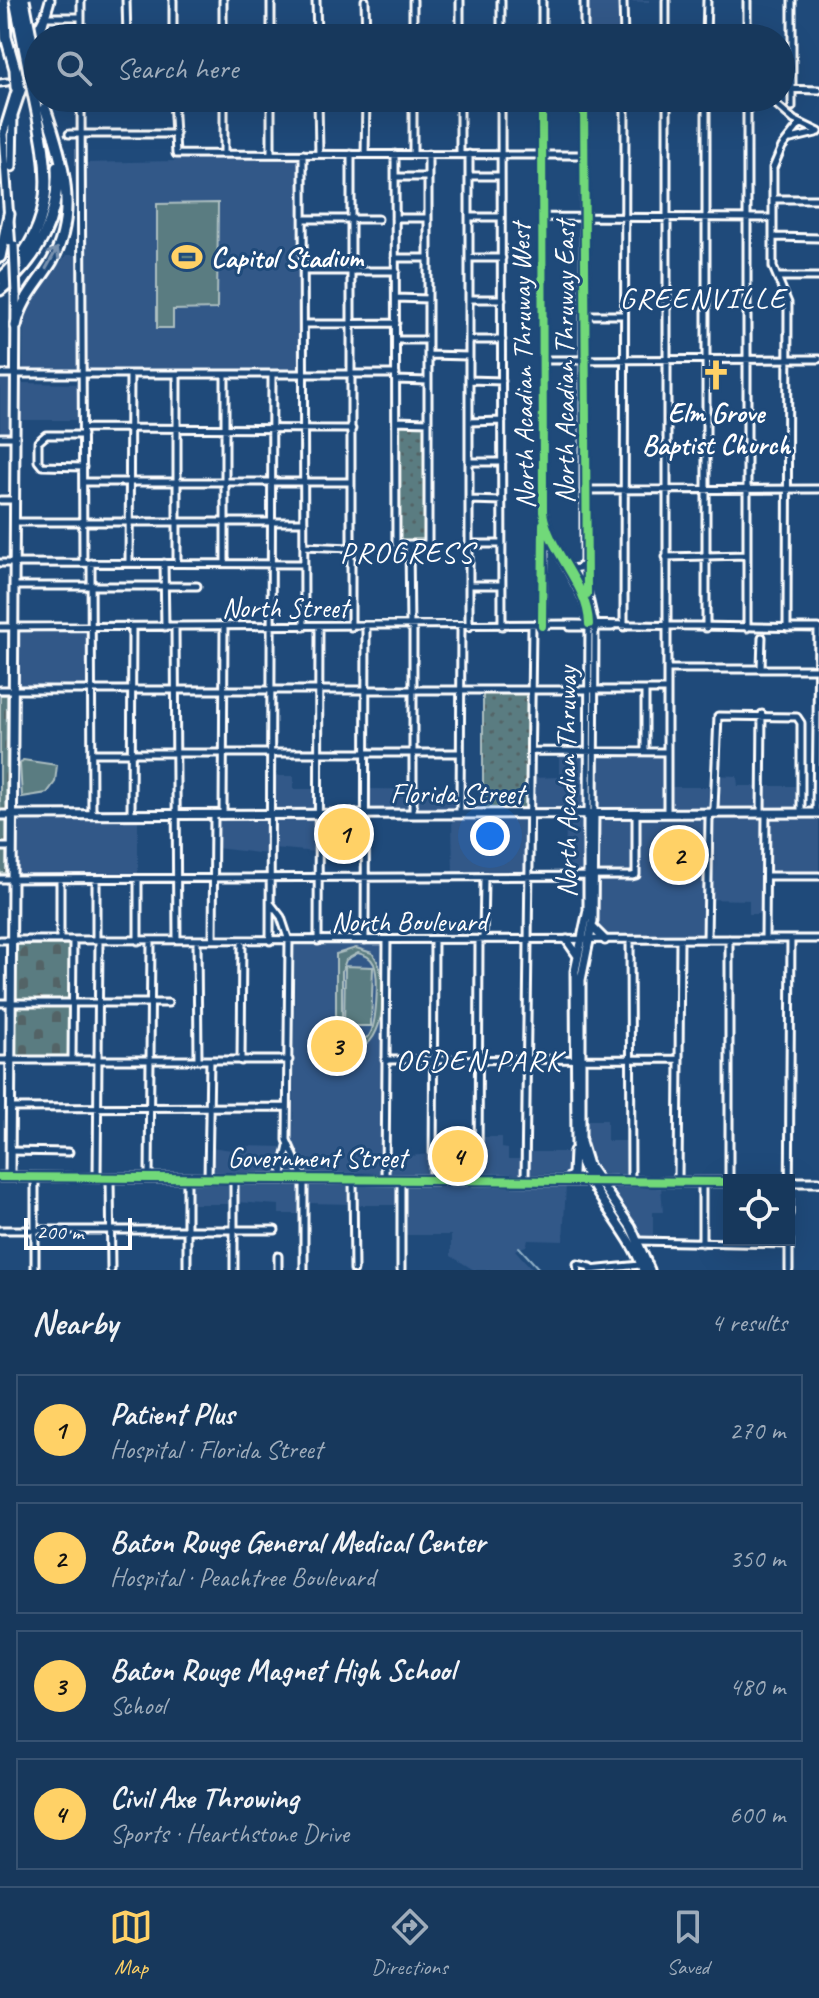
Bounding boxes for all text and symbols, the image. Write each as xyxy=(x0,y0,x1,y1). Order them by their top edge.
search box xyxy=(24,24,795,112)
icon: search xyxy=(52,46,96,90)
text: Search here xyxy=(116,49,238,87)
street label: North Acadian Thruway East xyxy=(547,217,582,503)
street label: North Acadian Thruway West xyxy=(502,219,542,509)
sports icon: Capitol Stadium xyxy=(170,240,204,274)
place label: Capitol Stadium xyxy=(211,240,365,275)
one-way arrow xyxy=(45,247,60,271)
district label: GREENVILLE xyxy=(619,279,789,317)
church icon: Elm Grove Baptist Church xyxy=(699,358,733,392)
place label: Elm Grove Baptist Church xyxy=(642,395,791,462)
district label: PROGRESS xyxy=(340,533,478,571)
street label: North Street xyxy=(222,590,352,625)
street label: North Acadian Thruway xyxy=(549,664,584,897)
street label: Florida Street xyxy=(390,776,527,811)
pin: 1 xyxy=(318,804,370,864)
your location xyxy=(470,816,510,856)
pin: 2 xyxy=(653,825,705,885)
street label: North Boulevard xyxy=(331,904,491,939)
pin: 3 xyxy=(311,1016,363,1076)
district label: OGDEN PARK xyxy=(396,1041,566,1079)
pin: 4 xyxy=(432,1126,484,1186)
street label: Government Street xyxy=(227,1140,410,1175)
map controls xyxy=(723,1174,795,1246)
button: locate xyxy=(723,1174,795,1246)
scale bar xyxy=(24,1214,132,1250)
text: 200 m xyxy=(36,1218,83,1246)
text: Nearby xyxy=(32,1301,118,1344)
text: 4 results xyxy=(711,1306,787,1339)
text: Patient Plus xyxy=(110,1395,234,1433)
text: 1 xyxy=(54,1414,66,1447)
text: 270 m xyxy=(729,1414,785,1447)
text: Hospital · Florida Street xyxy=(110,1433,322,1466)
text: Baton Rouge General Medical Center xyxy=(110,1523,485,1561)
text: 2 xyxy=(54,1542,66,1575)
text: 350 m xyxy=(729,1542,785,1575)
text: Hospital · Peachtree Boulevard xyxy=(110,1561,375,1594)
text: Baton Rouge Magnet High School xyxy=(110,1651,455,1689)
text: 3 xyxy=(54,1670,66,1703)
text: 480 m xyxy=(729,1670,785,1703)
text: School xyxy=(110,1689,166,1722)
text: Civil Axe Throwing xyxy=(110,1779,298,1817)
text: 4 xyxy=(54,1798,66,1831)
text: 600 m xyxy=(729,1798,785,1831)
text: Sports · Hearthstone Drive xyxy=(110,1817,349,1850)
tab: Map xyxy=(109,1905,153,1981)
tab: Directions xyxy=(371,1905,448,1981)
tab: Saved xyxy=(666,1905,710,1981)

